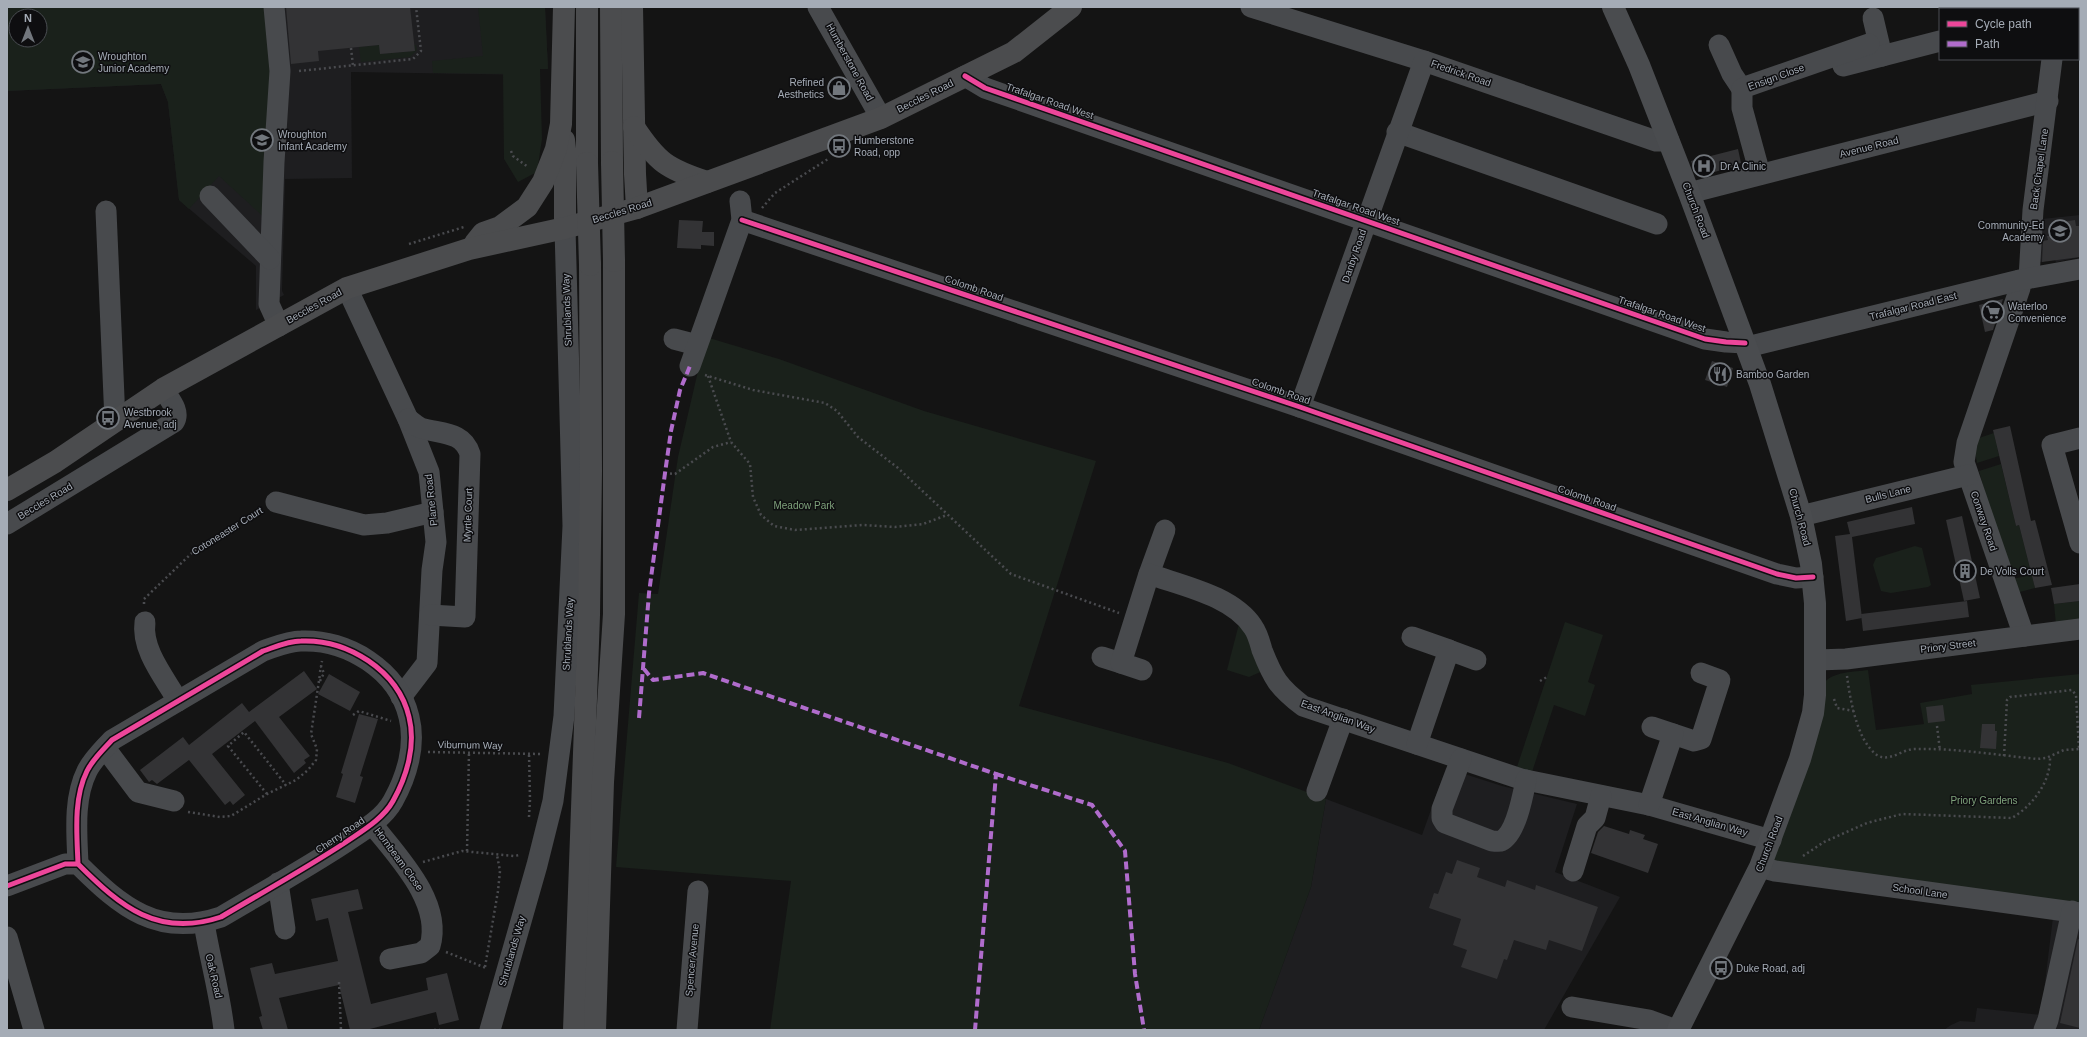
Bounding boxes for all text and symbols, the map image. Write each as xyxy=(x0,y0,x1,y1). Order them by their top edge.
north arrow xyxy=(8,8,48,48)
legend xyxy=(1939,8,2079,60)
text: N xyxy=(24,12,32,24)
text: Cycle path xyxy=(1975,17,2032,31)
street label: Humberstone Road xyxy=(824,21,876,103)
text: Path xyxy=(1975,37,2000,51)
school or university icon: Wroughton Junior Academy xyxy=(70,49,96,75)
place label: Wroughton Junior Academy xyxy=(98,51,169,74)
street label: Fredrick Road xyxy=(1430,58,1492,88)
street label: Ensign Close xyxy=(1746,62,1806,92)
shop icon: Refined Aesthetics xyxy=(826,75,852,101)
place label: Refined Aesthetics xyxy=(778,77,824,100)
street label: Beccles Road xyxy=(895,77,955,115)
street label: Trafalgar Road West xyxy=(1005,81,1095,121)
school or university icon: Wroughton Infant Academy xyxy=(249,127,275,153)
street label: Back Chapel Lane xyxy=(2028,127,2050,210)
place label: Wroughton Infant Academy xyxy=(278,129,347,152)
bus stop icon: Humberstone Road, opp xyxy=(826,133,852,159)
street label: Avenue Road xyxy=(1838,134,1900,160)
place label: Humberstone Road, opp xyxy=(854,135,914,158)
hospital icon: Dr A Clinic xyxy=(1691,153,1717,179)
place label: Dr A Clinic xyxy=(1720,161,1766,172)
street label: Church Road xyxy=(1680,181,1712,239)
street label: Trafalgar Road West xyxy=(1311,187,1401,227)
street label: Beccles Road xyxy=(591,197,653,225)
school or university icon: Community-Ed Academy xyxy=(2047,218,2073,244)
place label: Community-Ed Academy xyxy=(1978,220,2044,243)
street label: Danby Road xyxy=(1340,228,1368,284)
street label: Shrublands Way xyxy=(560,273,574,347)
street label: Colomb Road xyxy=(943,273,1005,303)
street label: Beccles Road xyxy=(284,286,344,326)
street label: Trafalgar Road East xyxy=(1868,290,1958,322)
street label: Trafalgar Road West xyxy=(1617,294,1707,334)
supermarket icon: Waterloo Convenience xyxy=(1980,299,2006,325)
place label: Waterloo Convenience xyxy=(2008,301,2067,324)
restaurant icon: Bamboo Garden xyxy=(1707,361,1733,387)
place label: Bamboo Garden xyxy=(1736,369,1809,380)
street label: Colomb Road xyxy=(1250,376,1312,406)
bus stop icon: Westbrook Avenue, adj xyxy=(95,405,121,431)
place label: Westbrook Avenue, adj xyxy=(124,407,177,430)
street label: Plane Road xyxy=(423,473,439,527)
street label: Beccles Road xyxy=(16,480,74,522)
street label: Colomb Road xyxy=(1556,483,1618,513)
street label: Bulls Lane xyxy=(1864,483,1912,505)
street label: Myrtle Court xyxy=(462,487,474,542)
street label: Church Road xyxy=(1787,487,1813,547)
street label: Conway Road xyxy=(1969,490,1999,552)
park label: Meadow Park xyxy=(773,500,836,511)
street label: Cotoneaster Court xyxy=(189,505,265,557)
building icon: De Volls Court xyxy=(1952,558,1978,584)
place label: De Volls Court xyxy=(1980,566,2044,577)
street label: Shrublands Way xyxy=(561,597,575,671)
street label: Priory Street xyxy=(1920,637,1976,655)
street label: East Anglian Way xyxy=(1299,697,1377,735)
street label: Viburnum Way xyxy=(437,739,503,751)
park label: Priory Gardens xyxy=(1950,795,2018,806)
street label: East Anglian Way xyxy=(1671,806,1749,838)
street label: Cherry Road xyxy=(313,815,367,855)
street label: Church Road xyxy=(1753,815,1785,873)
street label: Hornbeam Close xyxy=(372,825,426,893)
street label: School Lane xyxy=(1892,882,1949,900)
street label: Shrublands Way xyxy=(497,914,527,988)
street label: Spencer Avenue xyxy=(683,923,701,997)
street label: Oak Road xyxy=(204,953,224,999)
bus stop icon: Duke Road, adj xyxy=(1708,955,1734,981)
place label: Duke Road, adj xyxy=(1736,963,1805,974)

